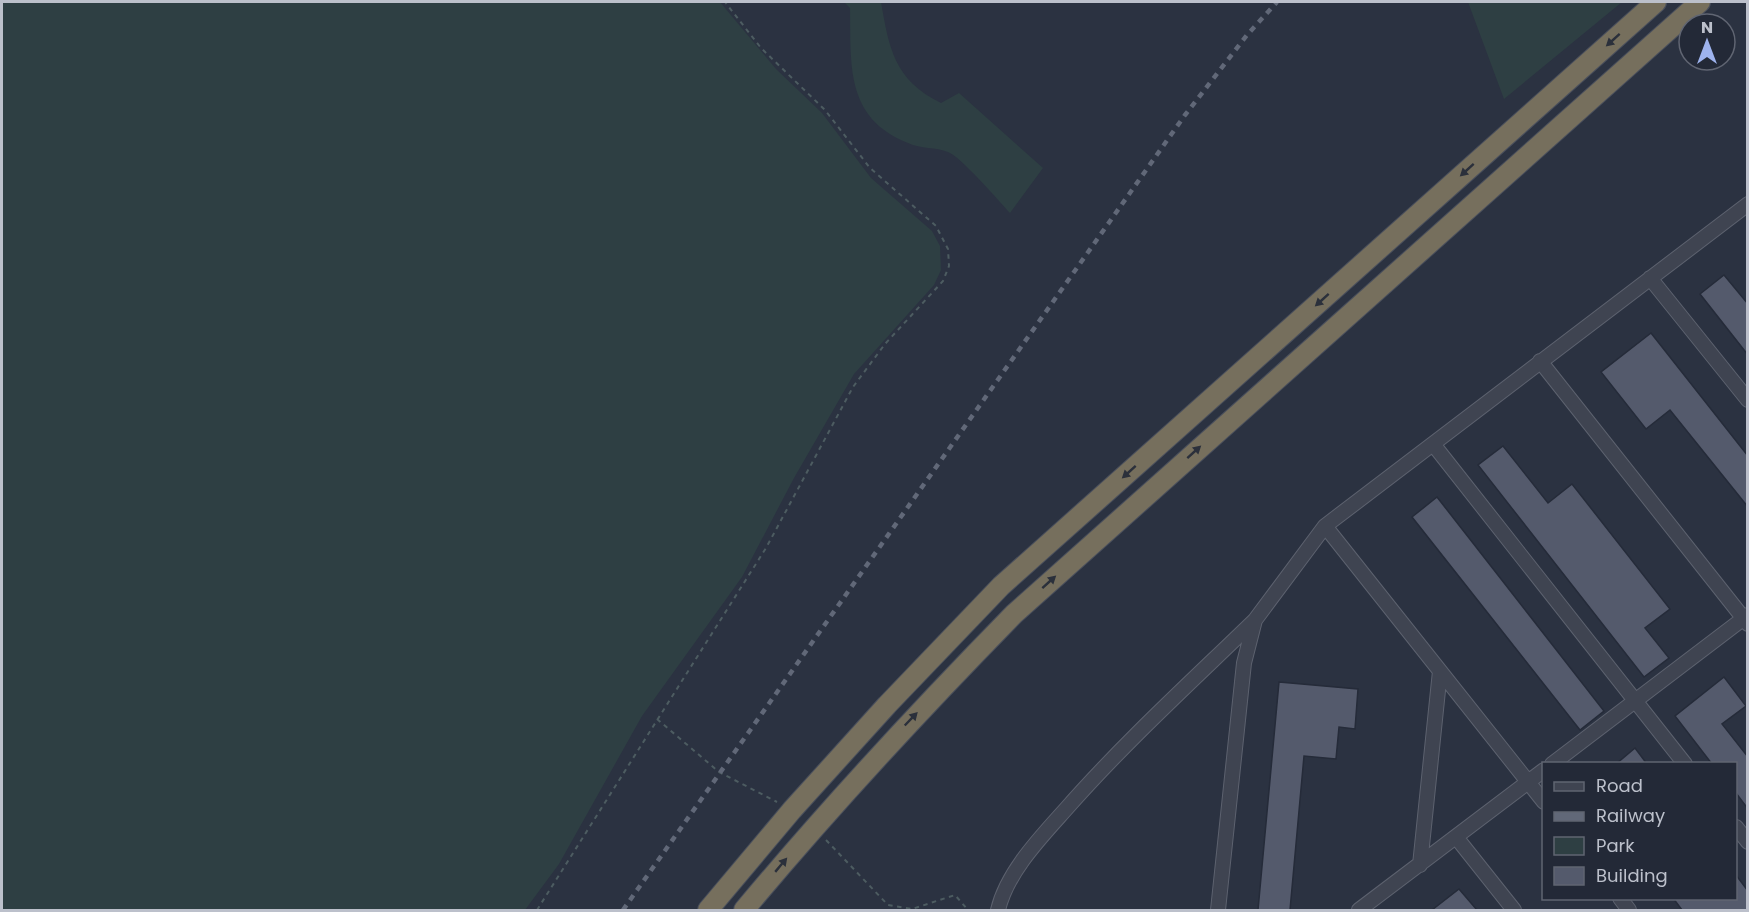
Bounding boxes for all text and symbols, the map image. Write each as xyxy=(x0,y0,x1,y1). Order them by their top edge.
north arrow xyxy=(1677,12,1737,72)
text: N xyxy=(1701,16,1713,39)
one-way arrow xyxy=(1605,33,1620,47)
one-way arrow xyxy=(1460,163,1475,176)
one-way arrow xyxy=(1314,293,1329,307)
one-way arrow xyxy=(1187,445,1202,459)
one-way arrow xyxy=(1122,465,1137,478)
one-way arrow xyxy=(1041,576,1056,589)
one-way arrow xyxy=(903,713,917,727)
legend xyxy=(1542,762,1737,900)
text: Road xyxy=(1596,773,1643,798)
text: Railway xyxy=(1596,803,1665,828)
text: Park xyxy=(1596,833,1635,858)
one-way arrow xyxy=(775,857,788,873)
text: Building xyxy=(1596,863,1668,888)

